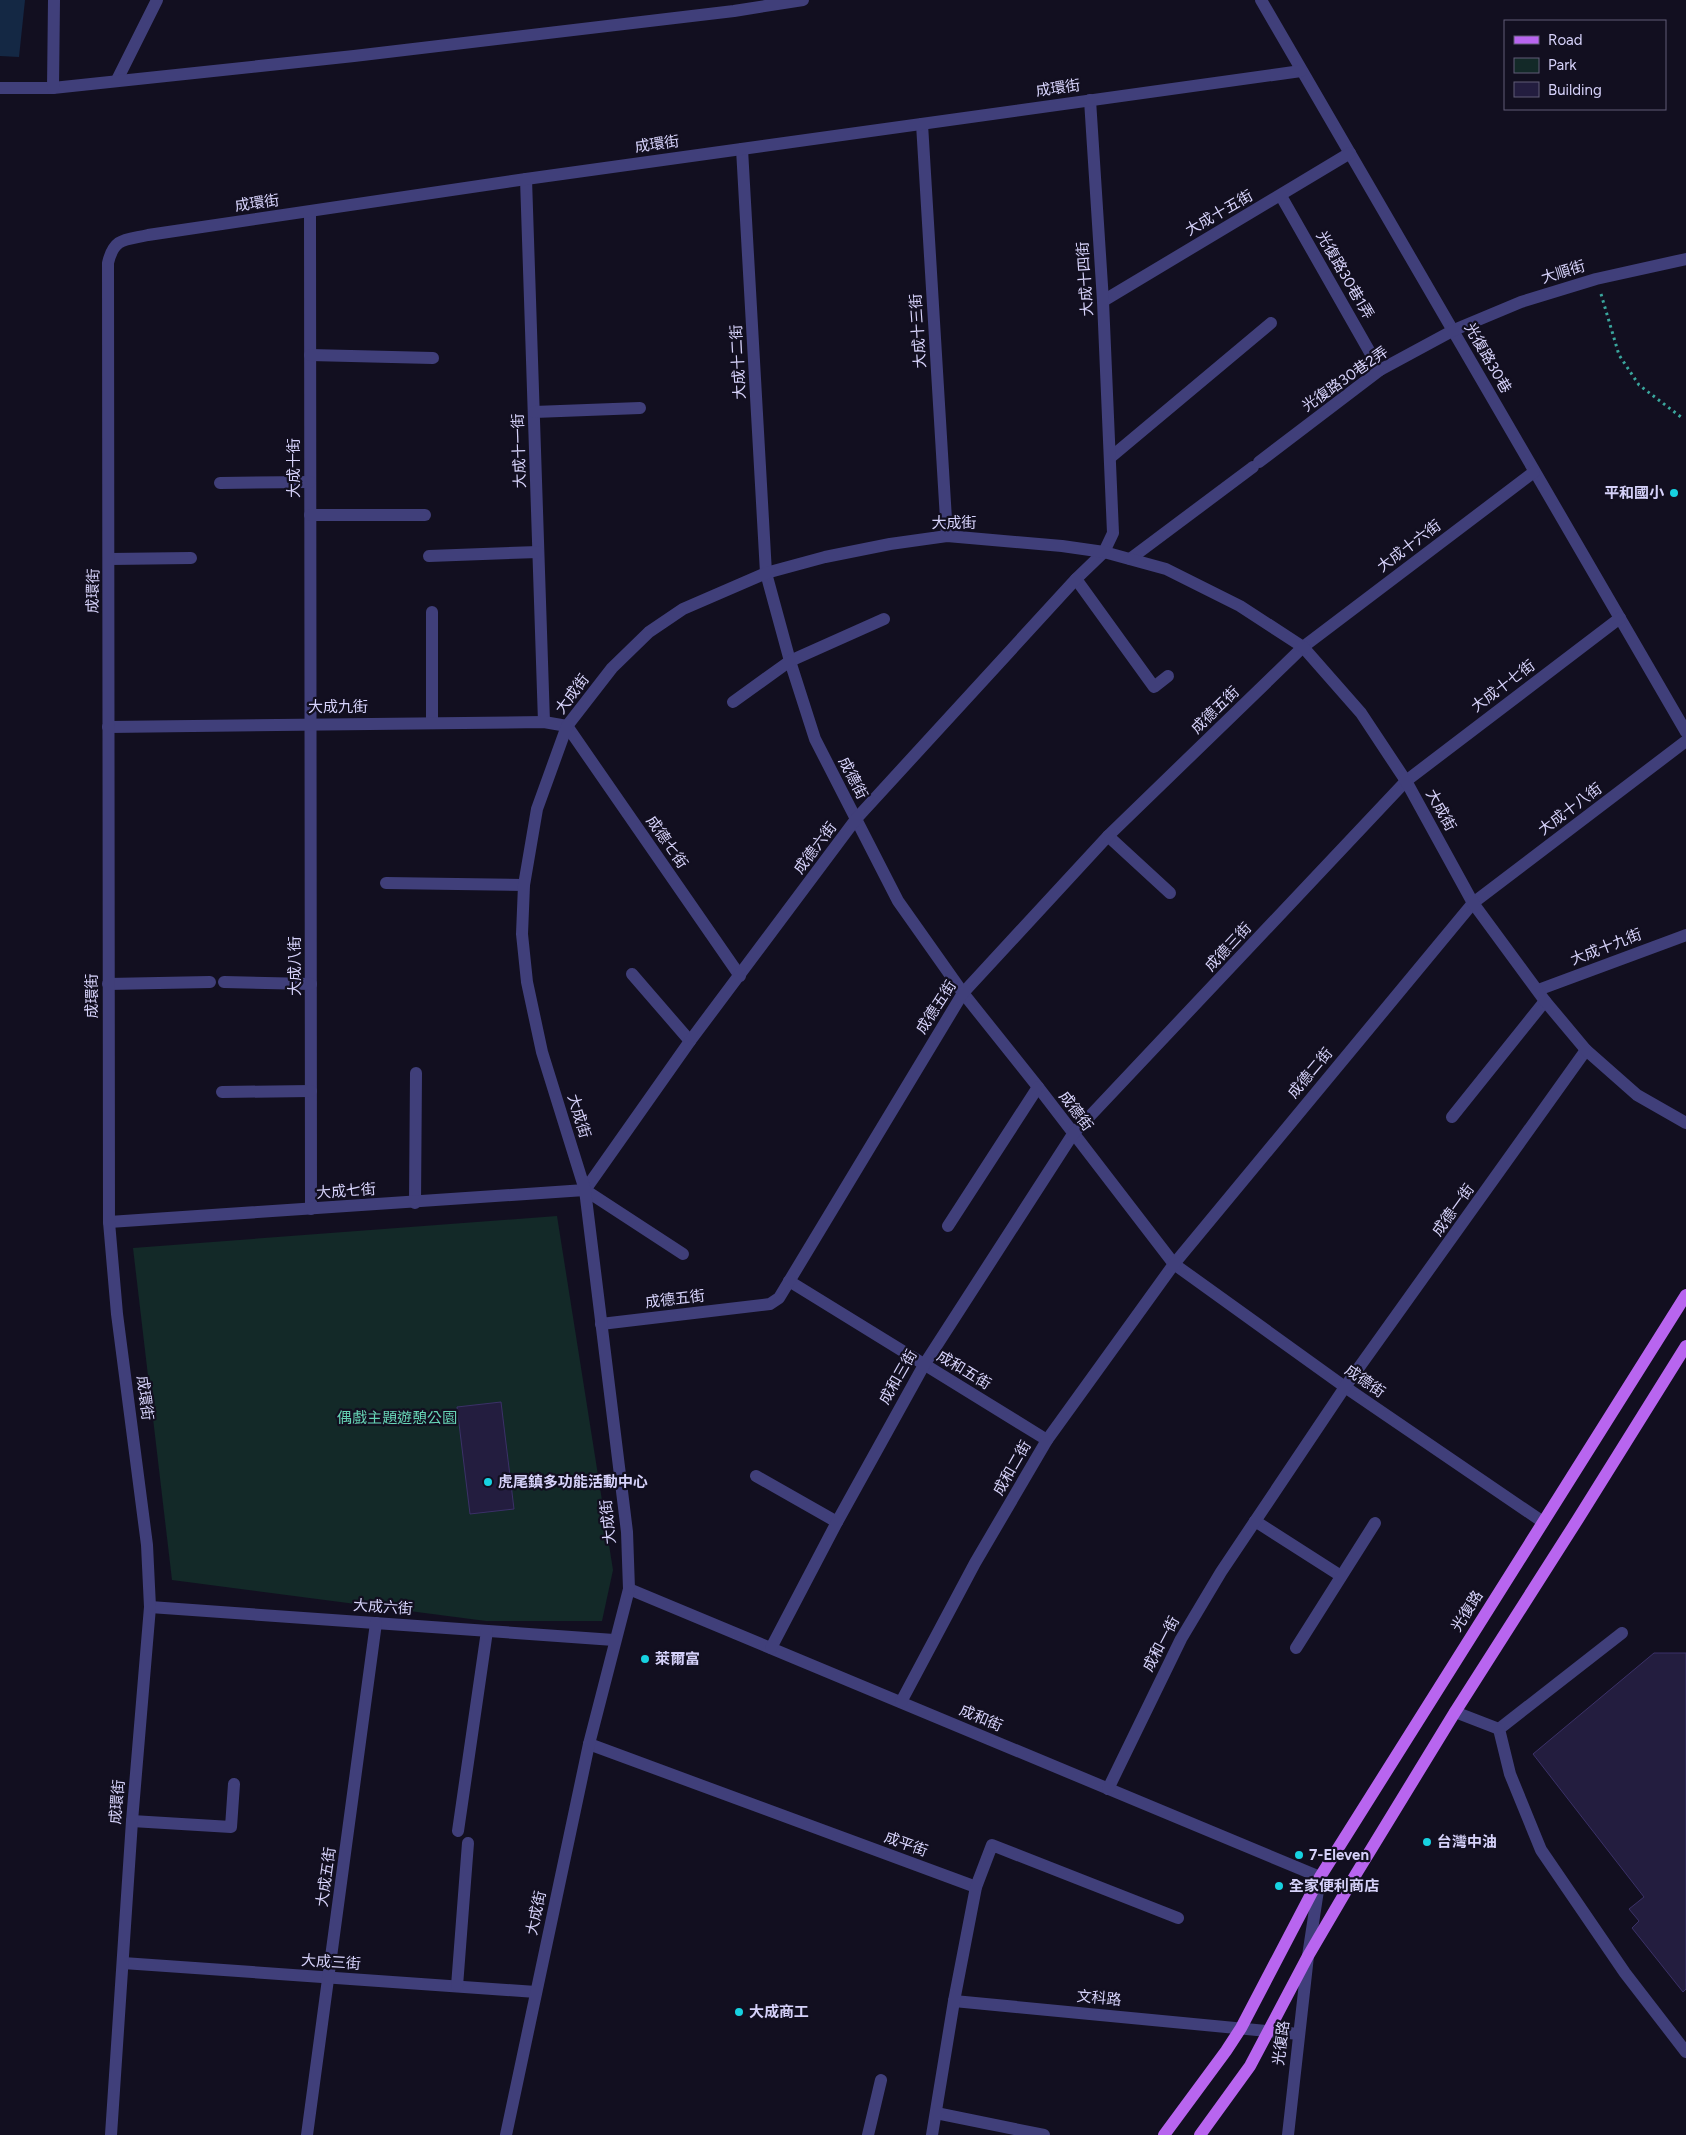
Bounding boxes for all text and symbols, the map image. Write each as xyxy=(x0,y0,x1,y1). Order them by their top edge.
legend xyxy=(1504,20,1666,110)
text: Road xyxy=(1548,31,1583,49)
text: Park xyxy=(1548,56,1577,74)
street label: 成環街 xyxy=(1034,76,1082,100)
text: Building xyxy=(1548,81,1602,99)
street label: 成環街 xyxy=(633,132,681,156)
street label: 大成十五街 xyxy=(1182,186,1256,240)
street label: 成環街 xyxy=(233,191,281,215)
street label: 光復路30巷1弄 xyxy=(1312,228,1378,322)
street label: 大成十四街 xyxy=(1073,241,1097,317)
street label: 大順街 xyxy=(1539,257,1587,287)
street label: 大成十三街 xyxy=(906,293,930,369)
street label: 光復路30巷 xyxy=(1461,320,1515,396)
street label: 大成十二街 xyxy=(727,324,749,400)
street label: 光復路30巷2弄 xyxy=(1298,343,1392,415)
street label: 大成十一街 xyxy=(509,413,529,489)
street label: 大成十街 xyxy=(285,438,303,498)
place label: 平和國小 xyxy=(1604,484,1665,502)
marker: 平和國小 xyxy=(1668,487,1680,499)
street label: 大成街 xyxy=(931,514,977,532)
street label: 大成十六街 xyxy=(1374,516,1444,576)
street label: 成環街 xyxy=(84,568,102,614)
street label: 大成十七街 xyxy=(1468,656,1538,716)
street label: 大成街 xyxy=(551,671,593,717)
street label: 成德五街 xyxy=(1187,683,1243,737)
street label: 大成九街 xyxy=(308,698,368,716)
street label: 成德街 xyxy=(835,754,871,802)
street label: 大成十八街 xyxy=(1535,779,1605,839)
street label: 大成街 xyxy=(1422,786,1460,834)
street label: 成德七街 xyxy=(642,812,692,872)
street label: 成德六街 xyxy=(790,819,840,877)
street label: 成德三街 xyxy=(1201,919,1255,975)
street label: 大成十九街 xyxy=(1568,925,1644,969)
street label: 大成八街 xyxy=(286,936,304,996)
street label: 成環街 xyxy=(83,973,101,1019)
street label: 成德五街 xyxy=(912,977,960,1037)
street label: 成德二街 xyxy=(1284,1044,1336,1102)
street label: 成德街 xyxy=(1055,1088,1097,1134)
street label: 大成街 xyxy=(564,1092,594,1140)
street label: 大成七街 xyxy=(315,1180,377,1202)
street label: 成德一街 xyxy=(1428,1180,1478,1240)
street label: 成德五街 xyxy=(644,1286,706,1312)
street label: 成和三街 xyxy=(875,1347,921,1407)
street label: 成和五街 xyxy=(934,1347,994,1393)
street label: 成德街 xyxy=(1341,1361,1389,1401)
street label: 成環街 xyxy=(133,1375,157,1421)
park label: 偶戲主題遊憩公園 xyxy=(337,1409,457,1427)
street label: 成和二街 xyxy=(989,1438,1035,1498)
place label: 虎尾鎮多功能活動中心 xyxy=(498,1473,648,1491)
marker: 虎尾鎮多功能活動中心 xyxy=(482,1476,494,1488)
street label: 大成街 xyxy=(597,1499,619,1545)
street label: 光復路 xyxy=(1447,1587,1487,1635)
street label: 大成六街 xyxy=(352,1596,414,1618)
street label: 成和一街 xyxy=(1139,1613,1183,1675)
place label: 萊爾富 xyxy=(655,1650,700,1668)
marker: 萊爾富 xyxy=(639,1653,651,1665)
street label: 成和街 xyxy=(957,1701,1005,1735)
street label: 成環街 xyxy=(106,1779,128,1825)
street label: 成平街 xyxy=(882,1828,930,1860)
place label: 台灣中油 xyxy=(1437,1833,1497,1851)
marker: 台灣中油 xyxy=(1421,1836,1433,1848)
street label: 大成五街 xyxy=(313,1846,339,1908)
place label: 7-Eleven xyxy=(1309,1846,1369,1864)
marker: 7-Eleven xyxy=(1293,1849,1305,1861)
place label: 全家便利商店 xyxy=(1289,1877,1379,1895)
marker: 全家便利商店 xyxy=(1273,1880,1285,1892)
street label: 大成街 xyxy=(523,1889,549,1937)
street label: 大成三街 xyxy=(300,1951,362,1973)
street label: 文科路 xyxy=(1076,1987,1122,2009)
place label: 大成商工 xyxy=(749,2003,809,2021)
marker: 大成商工 xyxy=(733,2006,745,2018)
street label: 光復路 xyxy=(1269,2020,1293,2066)

